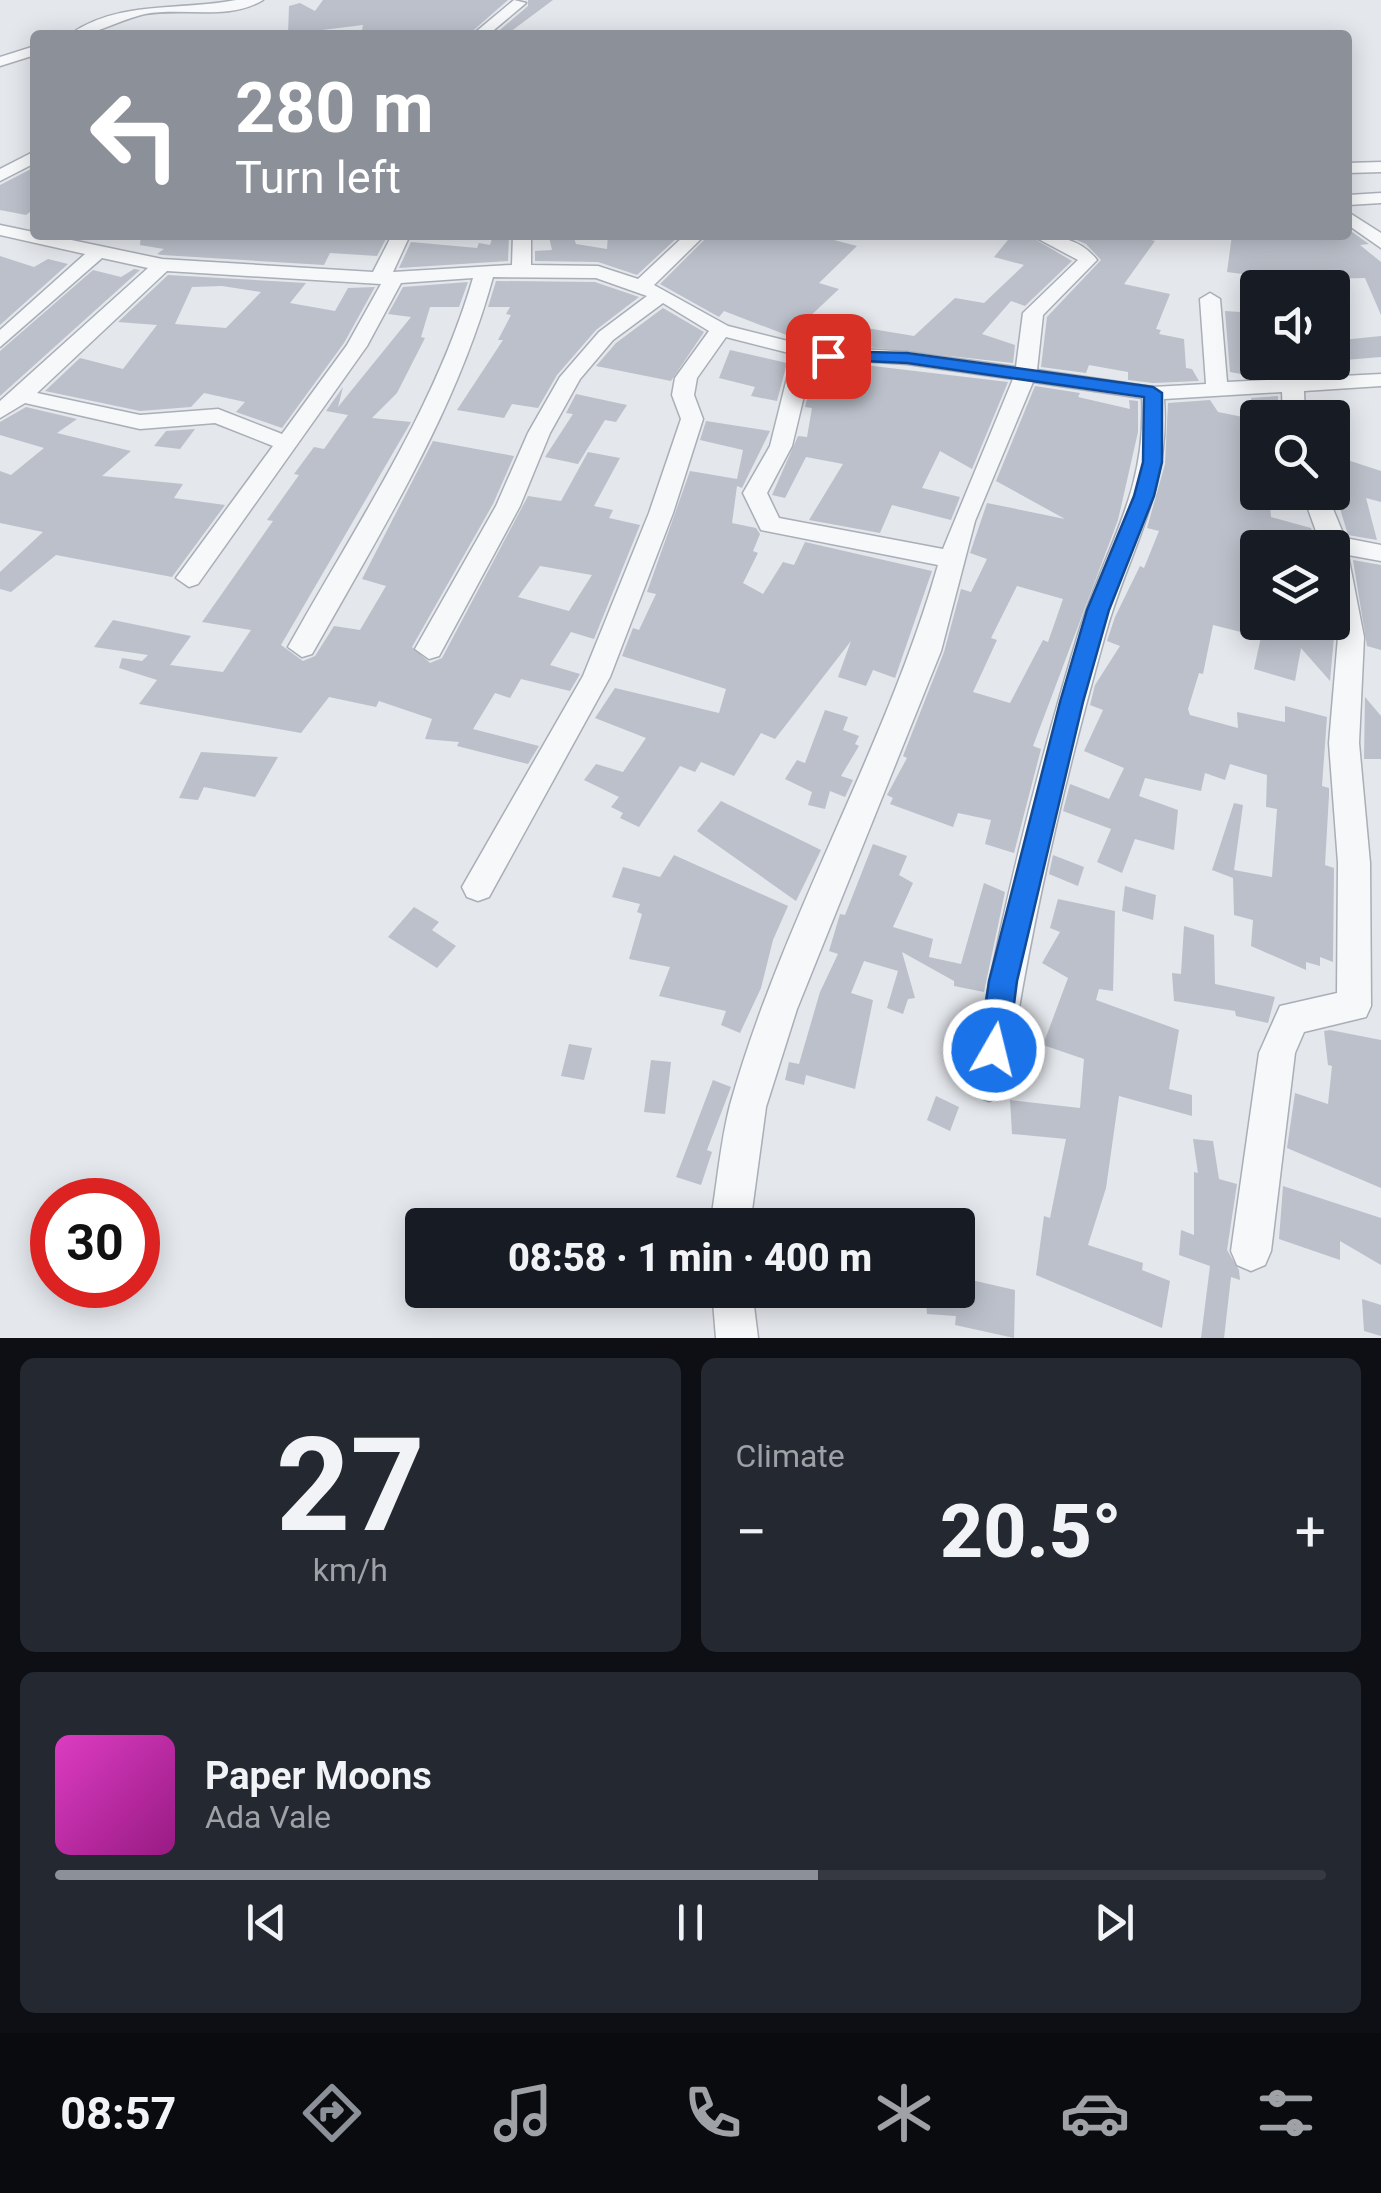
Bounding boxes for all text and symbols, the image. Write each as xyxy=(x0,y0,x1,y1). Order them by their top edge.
text: 280 m xyxy=(235,67,434,149)
icon: left xyxy=(70,70,200,200)
text: Turn left xyxy=(235,151,401,204)
map controls xyxy=(1240,270,1350,640)
button: sound xyxy=(1240,270,1350,380)
pin xyxy=(786,314,871,399)
icon: arrive xyxy=(801,329,856,384)
button: search xyxy=(1240,400,1350,510)
button: layers xyxy=(1240,530,1350,640)
position arrow xyxy=(942,998,1046,1102)
speed limit sign: 30 xyxy=(30,1178,160,1308)
text: 08:58 · 1 min · 400 m xyxy=(508,1236,872,1280)
text: 27 xyxy=(276,1409,425,1562)
text: Climate xyxy=(736,1437,845,1475)
text: 20.5° xyxy=(940,1487,1122,1575)
text: − xyxy=(736,1500,767,1564)
text: + xyxy=(1295,1500,1326,1564)
text: km/h xyxy=(313,1551,388,1589)
text: Paper Moons xyxy=(205,1754,432,1798)
text: Ada Vale xyxy=(205,1798,331,1836)
icon: previous xyxy=(239,1895,294,1950)
icon: pause xyxy=(663,1895,718,1950)
icon: next xyxy=(1087,1895,1142,1950)
icon: directions xyxy=(297,2078,367,2148)
icon: music xyxy=(488,2078,558,2148)
icon: phone xyxy=(678,2078,748,2148)
icon: climate xyxy=(869,2078,939,2148)
icon: car xyxy=(1060,2078,1130,2148)
icon: filters xyxy=(1251,2078,1321,2148)
text: 08:57 xyxy=(60,2087,176,2140)

